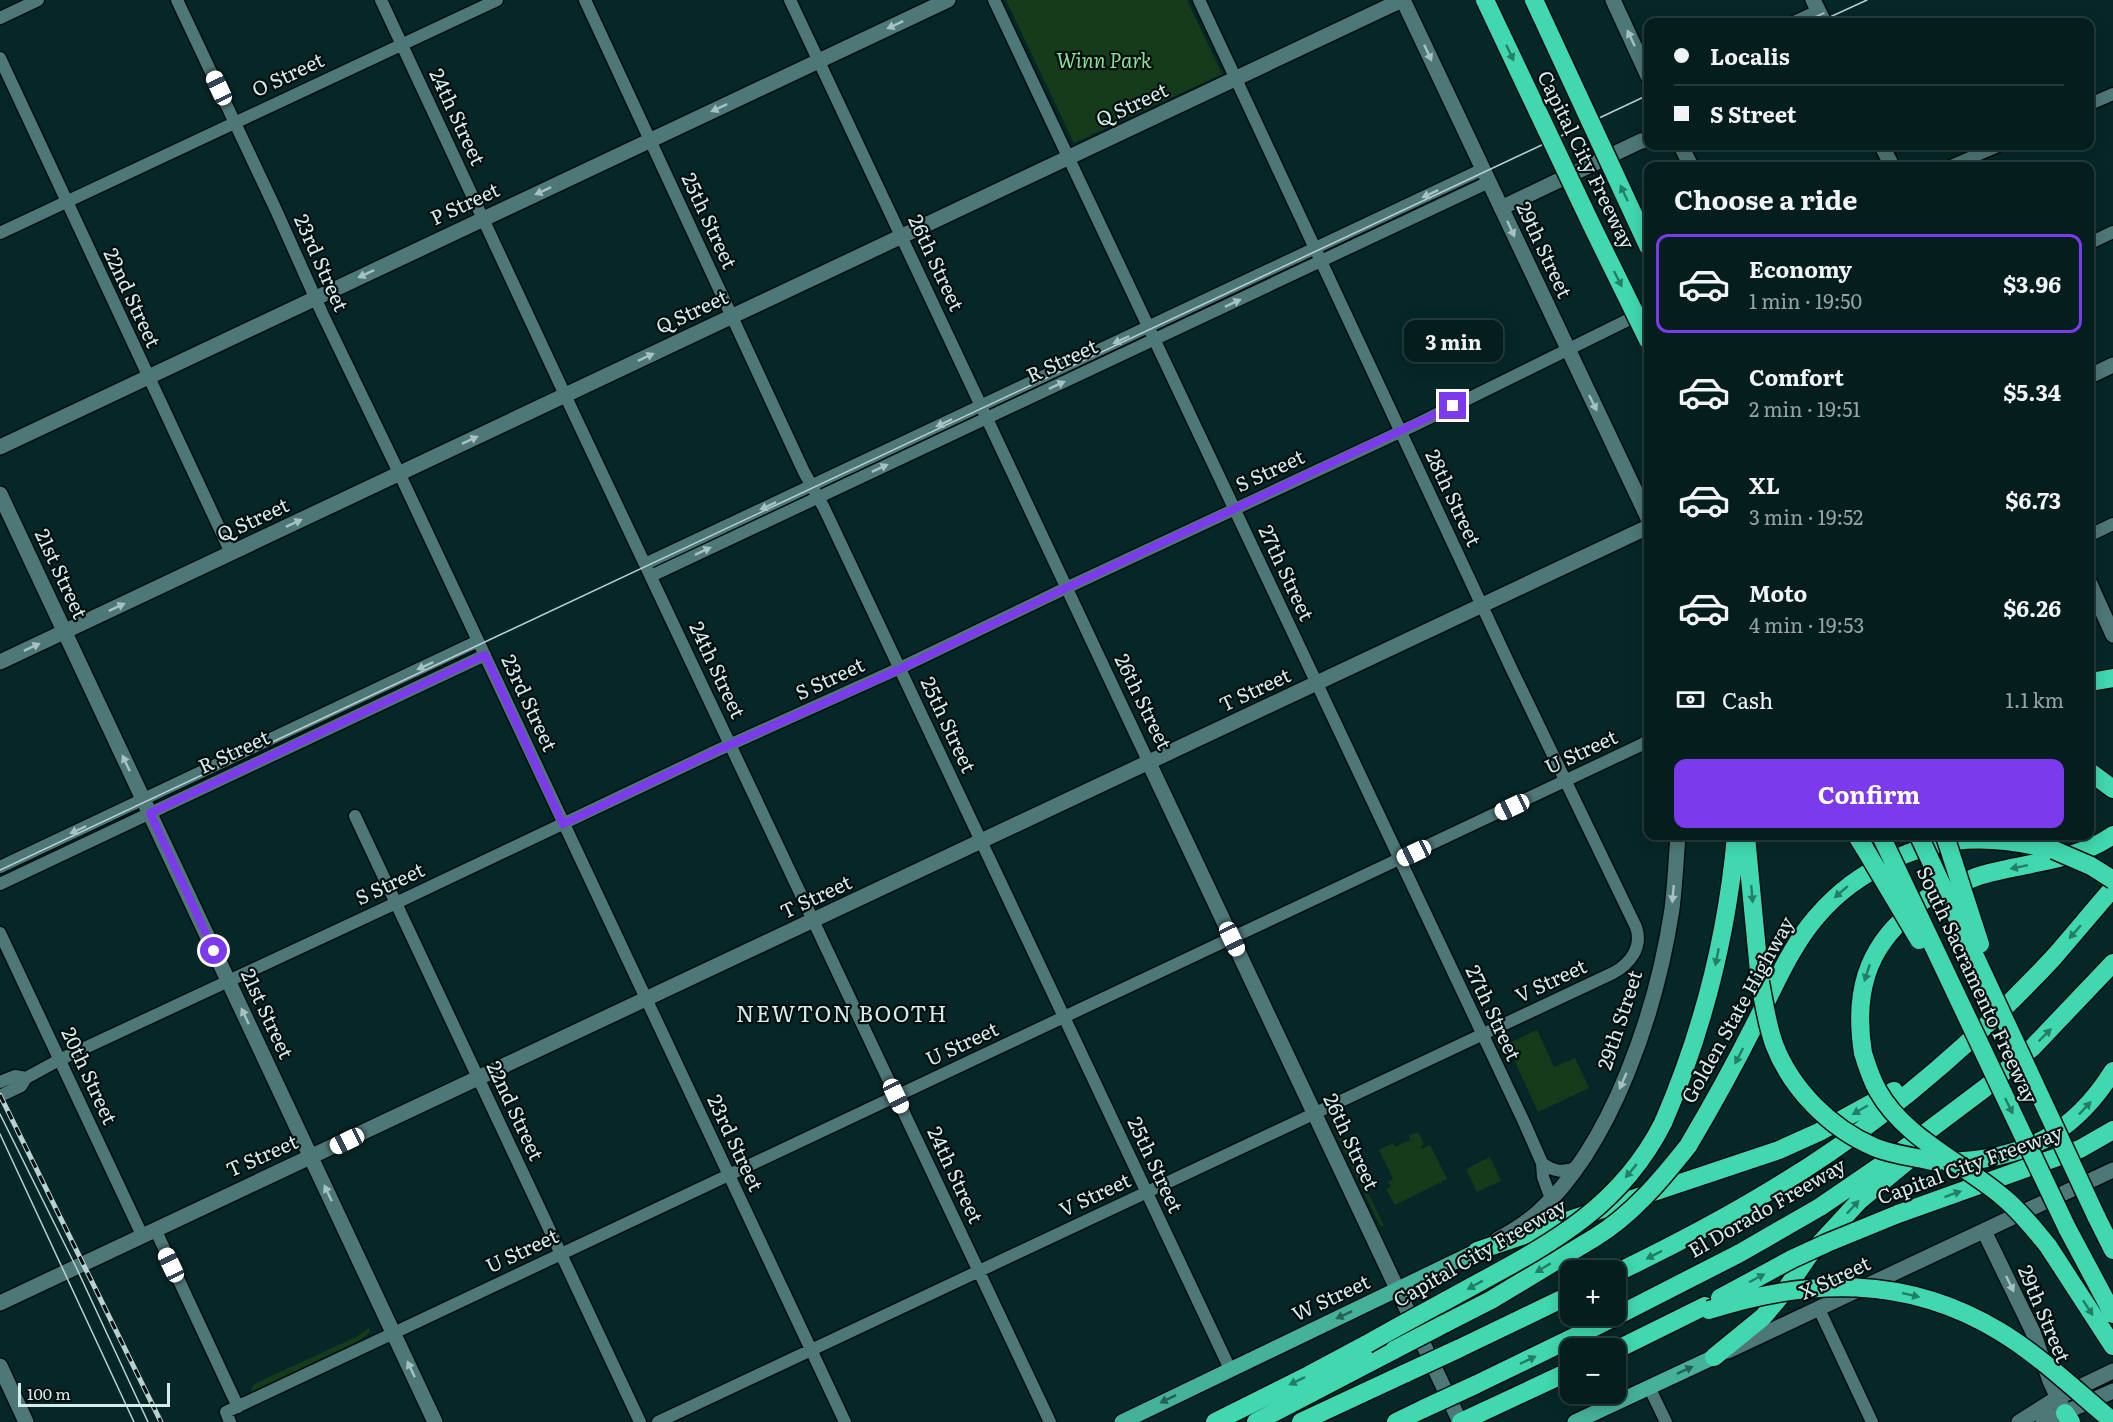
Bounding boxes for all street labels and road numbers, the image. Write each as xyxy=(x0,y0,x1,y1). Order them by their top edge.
street label: O Street xyxy=(246,43,328,103)
street label: 24th Street xyxy=(423,63,494,169)
street label: Capital City Freeway xyxy=(1531,65,1644,254)
street label: Q Street xyxy=(1090,73,1172,133)
street label: 25th Street xyxy=(675,167,746,273)
street label: P Street xyxy=(425,173,504,231)
street label: 29th Street xyxy=(1510,196,1581,302)
street label: 23rd Street xyxy=(288,209,358,316)
street label: 26th Street xyxy=(902,209,973,315)
street label: 22nd Street xyxy=(98,242,170,352)
street label: Q Street xyxy=(650,280,732,340)
street label: R Street xyxy=(1020,330,1102,389)
street label: S Street xyxy=(1230,440,1309,498)
street label: 28th Street xyxy=(1419,444,1490,550)
street label: Q Street xyxy=(211,488,293,548)
street label: 27th Street xyxy=(1253,519,1323,625)
street label: 21st Street xyxy=(29,523,97,623)
street label: 24th Street xyxy=(683,616,754,722)
street label: S Street xyxy=(790,648,869,706)
street label: 26th Street xyxy=(1109,648,1181,754)
street label: 23rd Street xyxy=(495,649,566,755)
street label: T Street xyxy=(1213,659,1295,718)
street label: 25th Street xyxy=(914,671,985,777)
street label: U Street xyxy=(1539,720,1622,780)
street label: R Street xyxy=(192,721,274,780)
street label: S Street xyxy=(350,853,429,911)
street label: South Sacramento Freeway xyxy=(1910,860,2047,1108)
street label: T Street xyxy=(774,866,856,925)
street label: Golden State Highway xyxy=(1672,910,1800,1108)
street label: V Street xyxy=(1509,950,1591,1009)
street label: 27th Street xyxy=(1460,959,1530,1065)
street label: 21st Street xyxy=(235,963,303,1063)
street label: 29th Street xyxy=(1588,966,1648,1073)
street label: U Street xyxy=(920,1012,1003,1072)
street label: 20th Street xyxy=(55,1022,126,1129)
street label: 22nd Street xyxy=(481,1055,553,1165)
street label: 26th Street xyxy=(1317,1088,1388,1194)
street label: 23rd Street xyxy=(701,1089,772,1195)
street label: 25th Street xyxy=(1121,1111,1192,1217)
street label: Capital City Freeway xyxy=(1872,1115,2067,1211)
street label: 24th Street xyxy=(921,1121,992,1227)
street label: T Street xyxy=(220,1125,302,1183)
street label: El Dorado Freeway xyxy=(1681,1149,1851,1264)
street label: V Street xyxy=(1053,1164,1135,1223)
street label: Capital City Freeway xyxy=(1387,1189,1572,1313)
street label: U Street xyxy=(480,1219,563,1279)
street label: X Street xyxy=(1794,1247,1875,1306)
street label: 29th Street xyxy=(2012,1260,2080,1367)
street label: W Street xyxy=(1286,1265,1374,1327)

